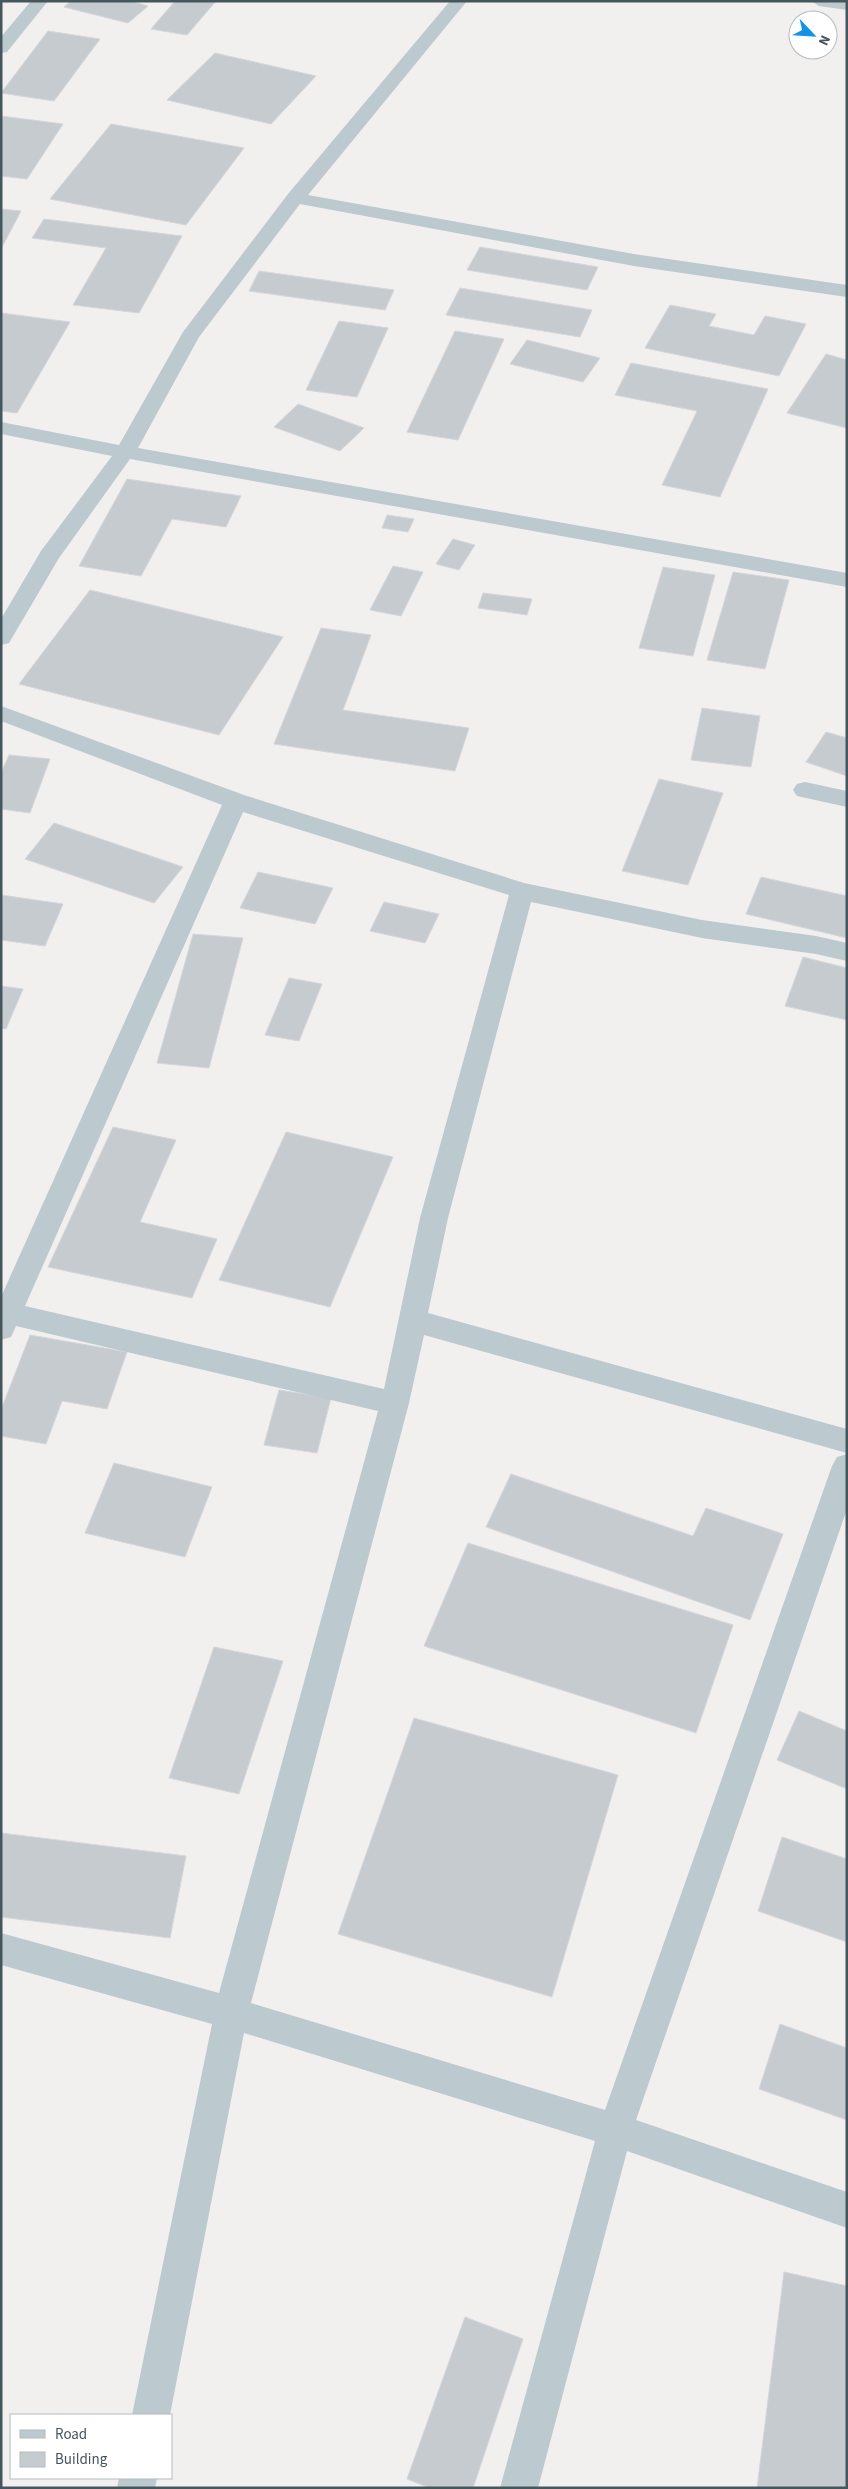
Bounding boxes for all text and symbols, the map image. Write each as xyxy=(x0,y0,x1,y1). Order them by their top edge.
north arrow xyxy=(788,10,838,60)
text: N xyxy=(813,32,835,49)
legend xyxy=(10,2414,172,2479)
text: Road xyxy=(55,2424,87,2445)
text: Building xyxy=(55,2449,108,2470)

